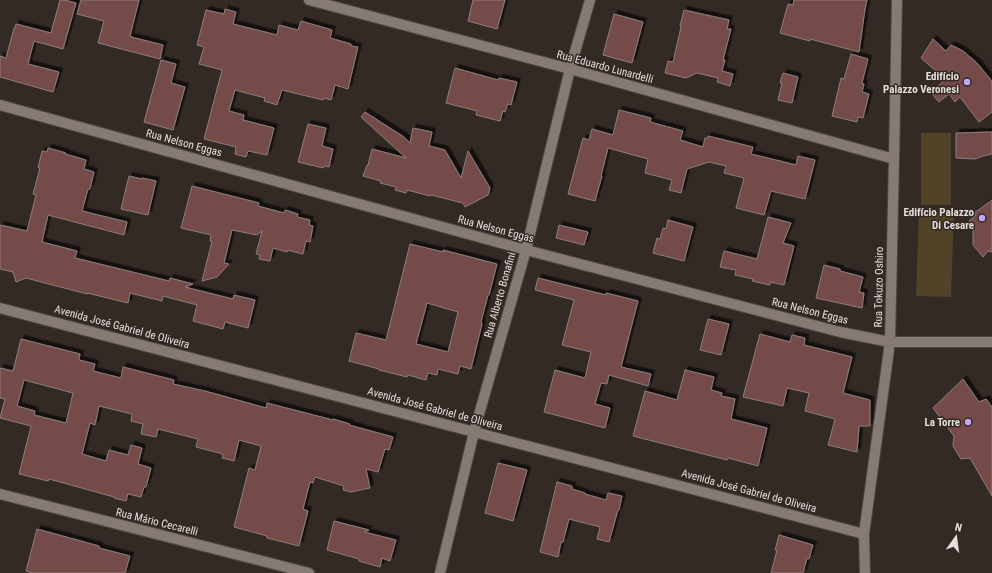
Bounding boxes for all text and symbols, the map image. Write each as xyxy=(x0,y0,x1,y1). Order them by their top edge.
street label: Rua Eduardo Lunardelli xyxy=(555,48,655,86)
place label: Edifício Palazzo Veronesi xyxy=(883,70,960,96)
marker: Edifício Palazzo Veronesi xyxy=(962,77,972,87)
street label: Rua Nelson Eggas xyxy=(144,127,224,159)
place label: Edifício Palazzo Di Cesare xyxy=(903,206,975,232)
street label: Rua Nelson Eggas xyxy=(456,213,536,245)
marker: Edifício Palazzo Di Cesare xyxy=(977,213,987,223)
street label: Rua Tokuzo Oshiro xyxy=(872,246,886,327)
street label: Rua Alberto Bonafini xyxy=(482,251,518,339)
street label: Rua Nelson Eggas xyxy=(770,295,850,327)
street label: Avenida José Gabriel de Oliveira xyxy=(53,303,191,351)
street label: Avenida José Gabriel de Oliveira xyxy=(366,385,504,433)
place label: La Torre xyxy=(925,416,960,429)
marker: La Torre xyxy=(963,417,973,427)
street label: Avenida José Gabriel de Oliveira xyxy=(680,467,818,515)
street label: Rua Mário Cecarelli xyxy=(115,506,199,538)
north arrow xyxy=(936,517,976,557)
text: N xyxy=(953,521,963,535)

